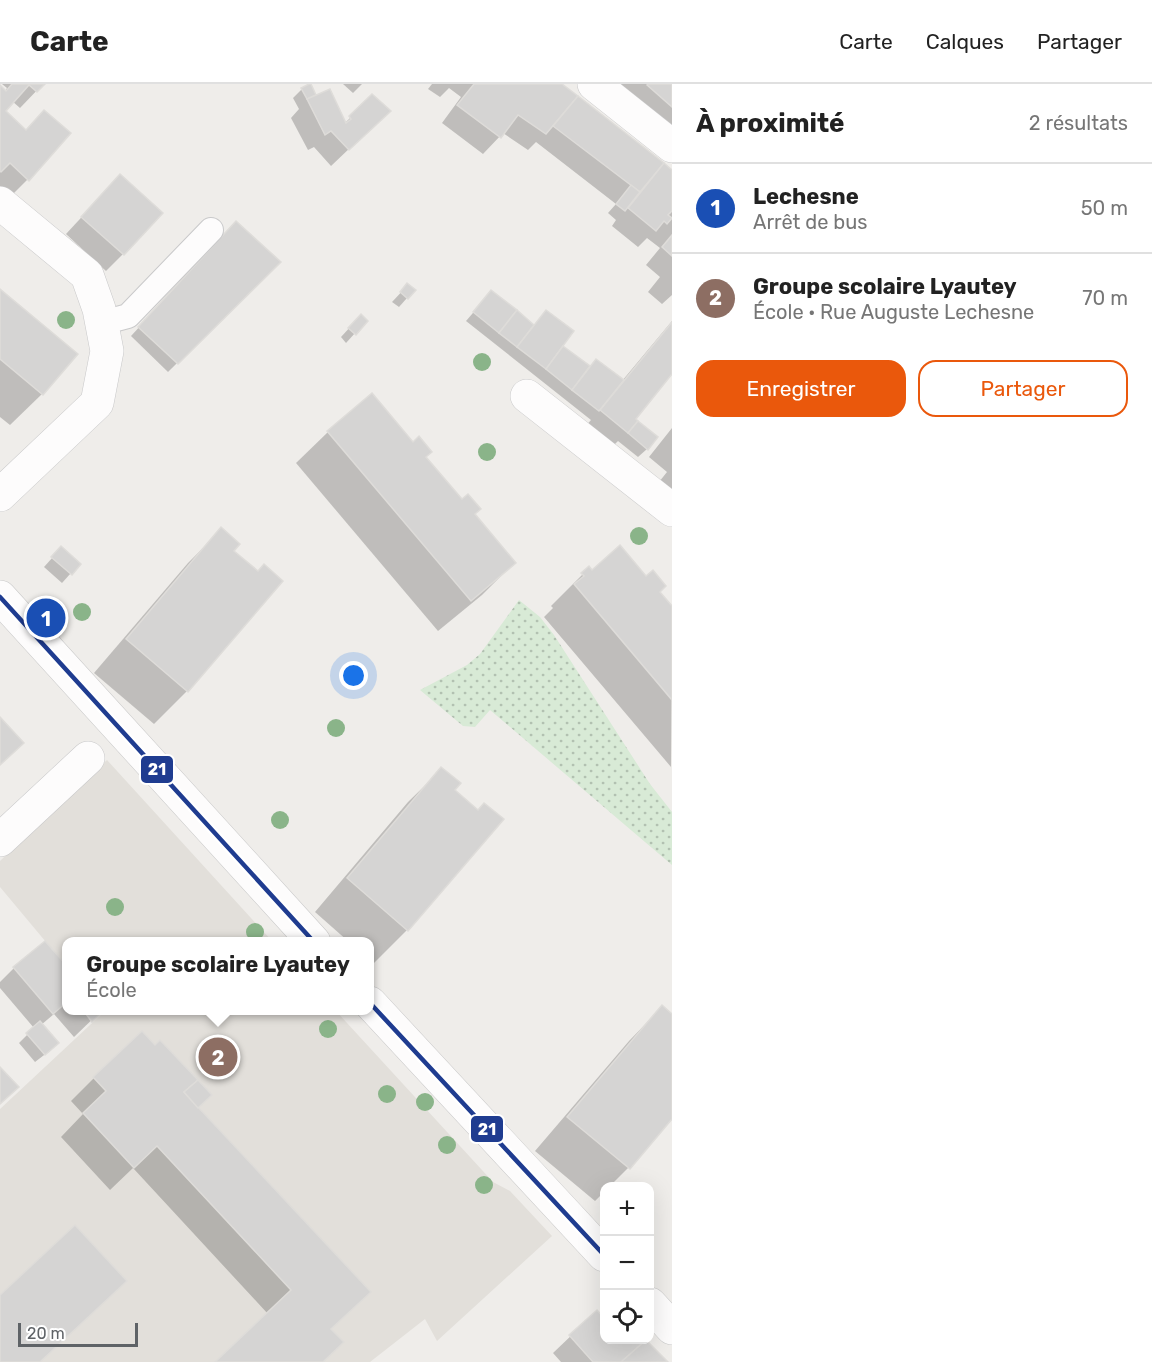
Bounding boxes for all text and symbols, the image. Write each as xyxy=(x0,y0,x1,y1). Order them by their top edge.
text: Carte xyxy=(30,25,109,58)
text: Carte xyxy=(839,29,893,54)
text: Calques xyxy=(926,29,1004,54)
text: Partager xyxy=(1037,29,1122,54)
text: À proximité xyxy=(696,108,845,139)
text: 2 résultats xyxy=(1029,111,1128,135)
text: Lechesne xyxy=(753,183,859,210)
text: 1 xyxy=(711,196,720,220)
text: 50 m xyxy=(1081,196,1128,220)
text: Arrêt de bus xyxy=(753,210,867,234)
text: Groupe scolaire Lyautey xyxy=(753,273,1017,300)
text: 2 xyxy=(709,286,722,310)
text: 70 m xyxy=(1082,286,1128,310)
text: École · Rue Auguste Lechesne xyxy=(753,300,1034,324)
button: Enregistrer xyxy=(696,360,906,417)
button: Partager xyxy=(918,360,1128,417)
pin: 1 xyxy=(26,596,66,640)
your location xyxy=(339,661,368,690)
line badge: 21 xyxy=(140,755,174,784)
text: 21 xyxy=(148,760,166,779)
popup xyxy=(62,937,374,1015)
text: Groupe scolaire Lyautey xyxy=(86,951,350,978)
text: École xyxy=(86,978,137,1002)
pin: 2 xyxy=(198,1034,238,1080)
line badge: 21 xyxy=(470,1115,504,1143)
text: 21 xyxy=(478,1120,496,1139)
map controls xyxy=(600,1182,654,1344)
button: + xyxy=(600,1182,654,1236)
button: − xyxy=(600,1236,654,1290)
button: locate xyxy=(600,1290,654,1344)
scale bar xyxy=(18,1320,138,1348)
text: 20 m xyxy=(27,1324,65,1343)

